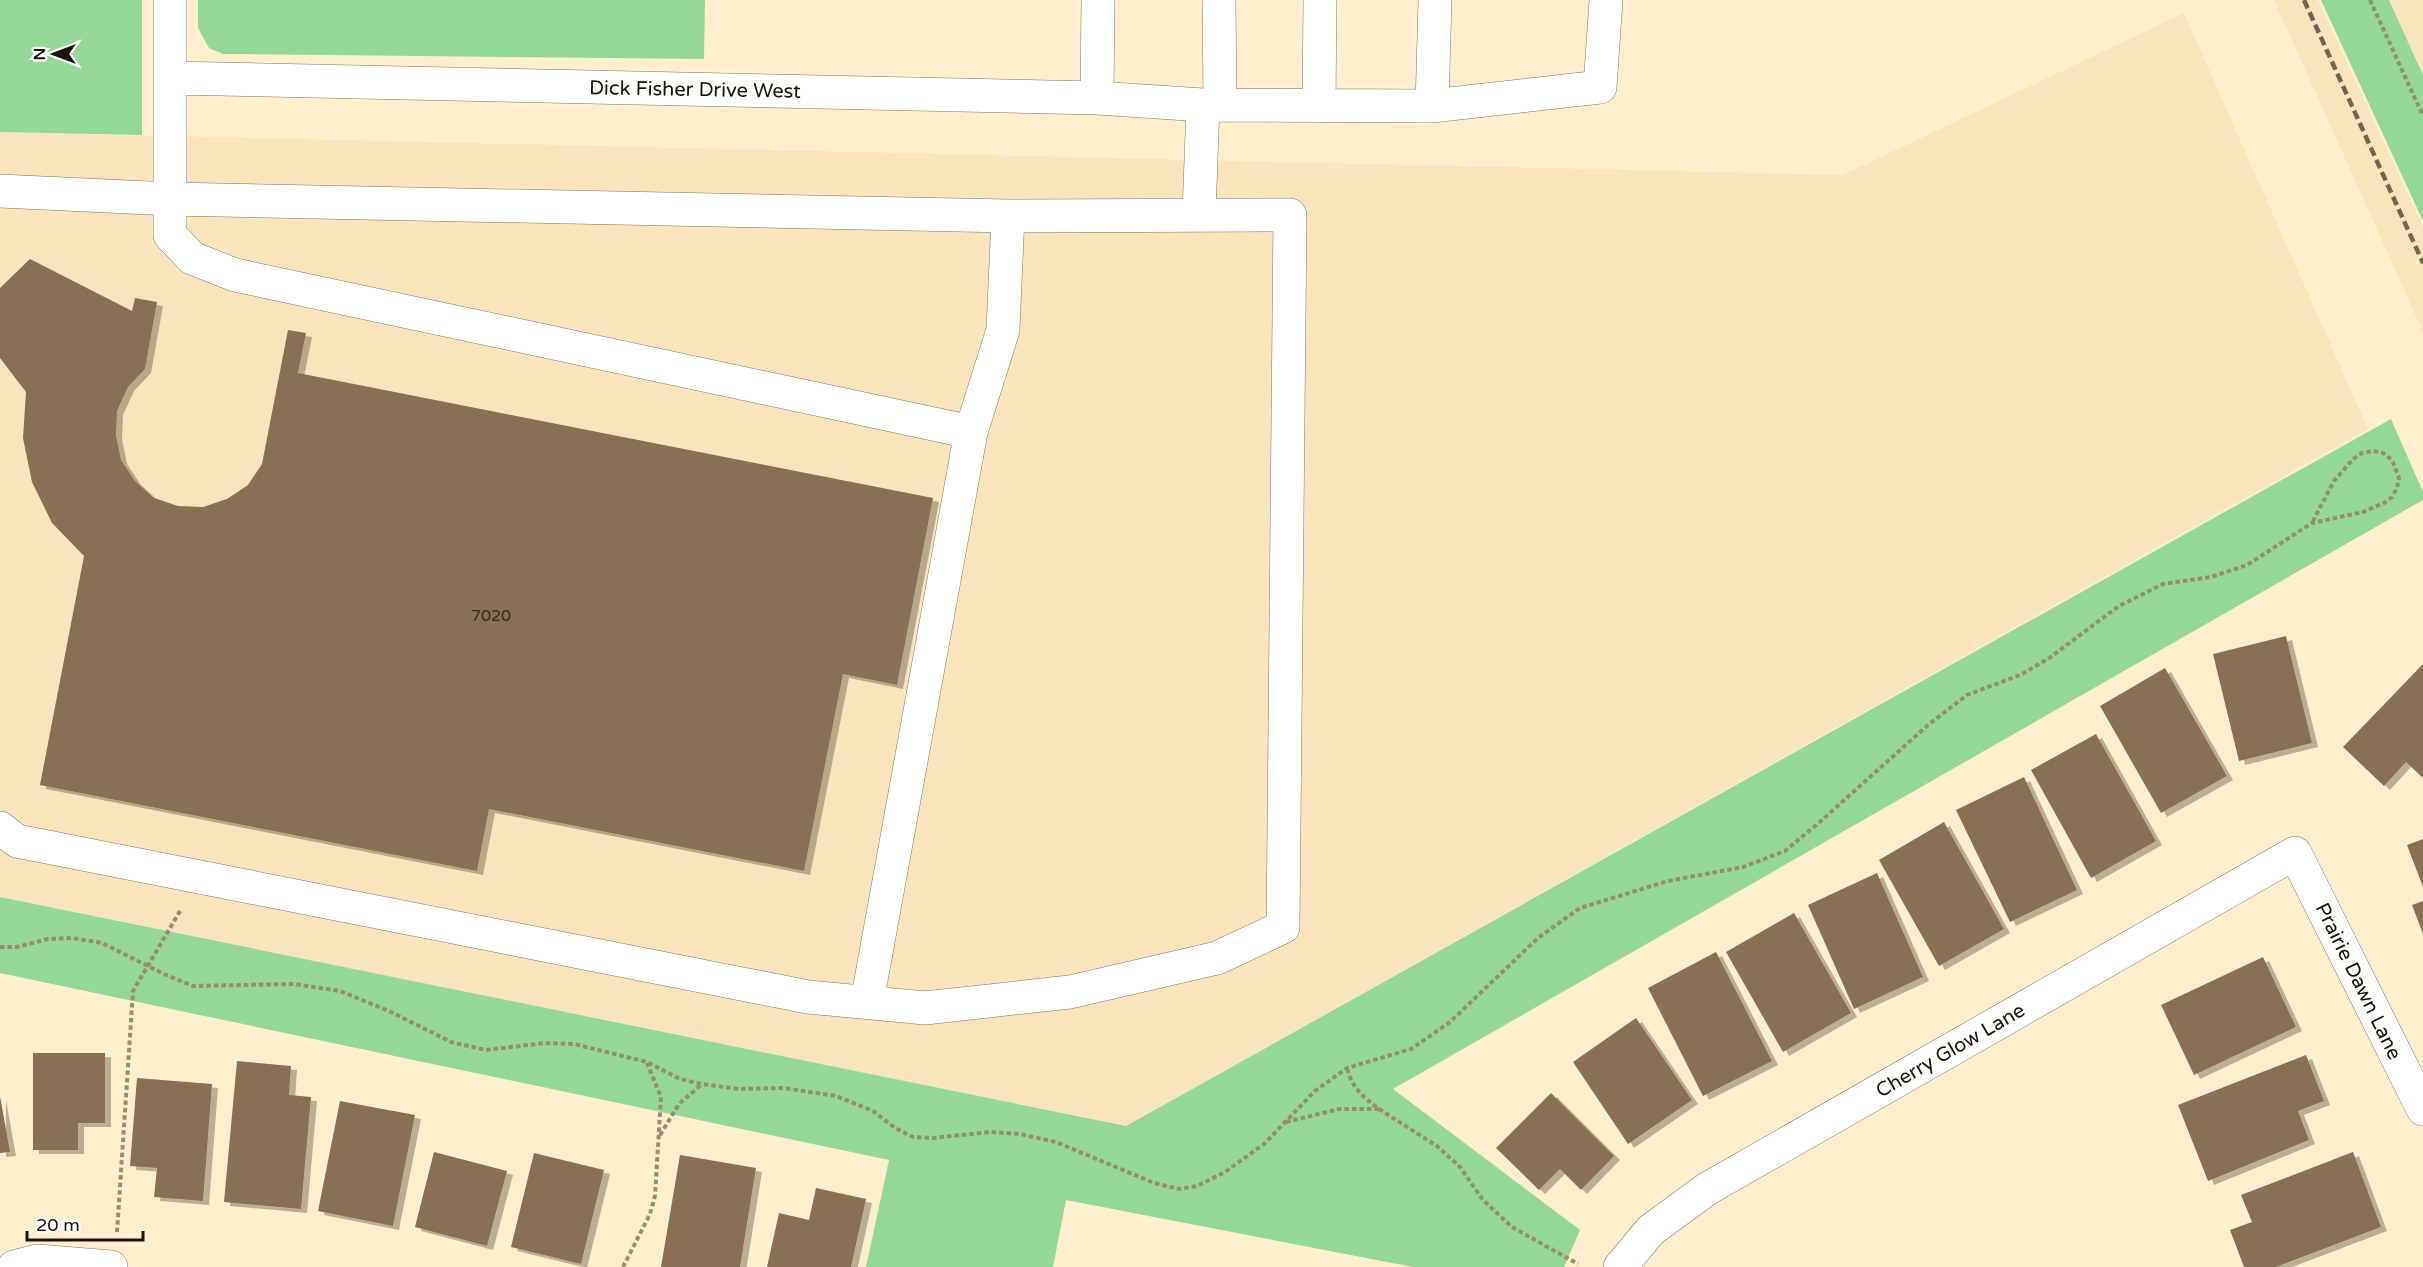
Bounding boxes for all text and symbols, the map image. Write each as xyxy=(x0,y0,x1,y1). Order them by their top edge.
north arrow xyxy=(24,24,84,84)
text: N xyxy=(30,48,50,60)
street label: Dick Fisher Drive West xyxy=(589,76,801,104)
house number: 7020 xyxy=(471,606,511,626)
street label: Prairie Dawn Lane xyxy=(2310,899,2407,1064)
street label: Cherry Glow Lane xyxy=(1872,998,2029,1103)
scale bar xyxy=(27,1204,142,1242)
text: 20 m xyxy=(36,1214,80,1236)

